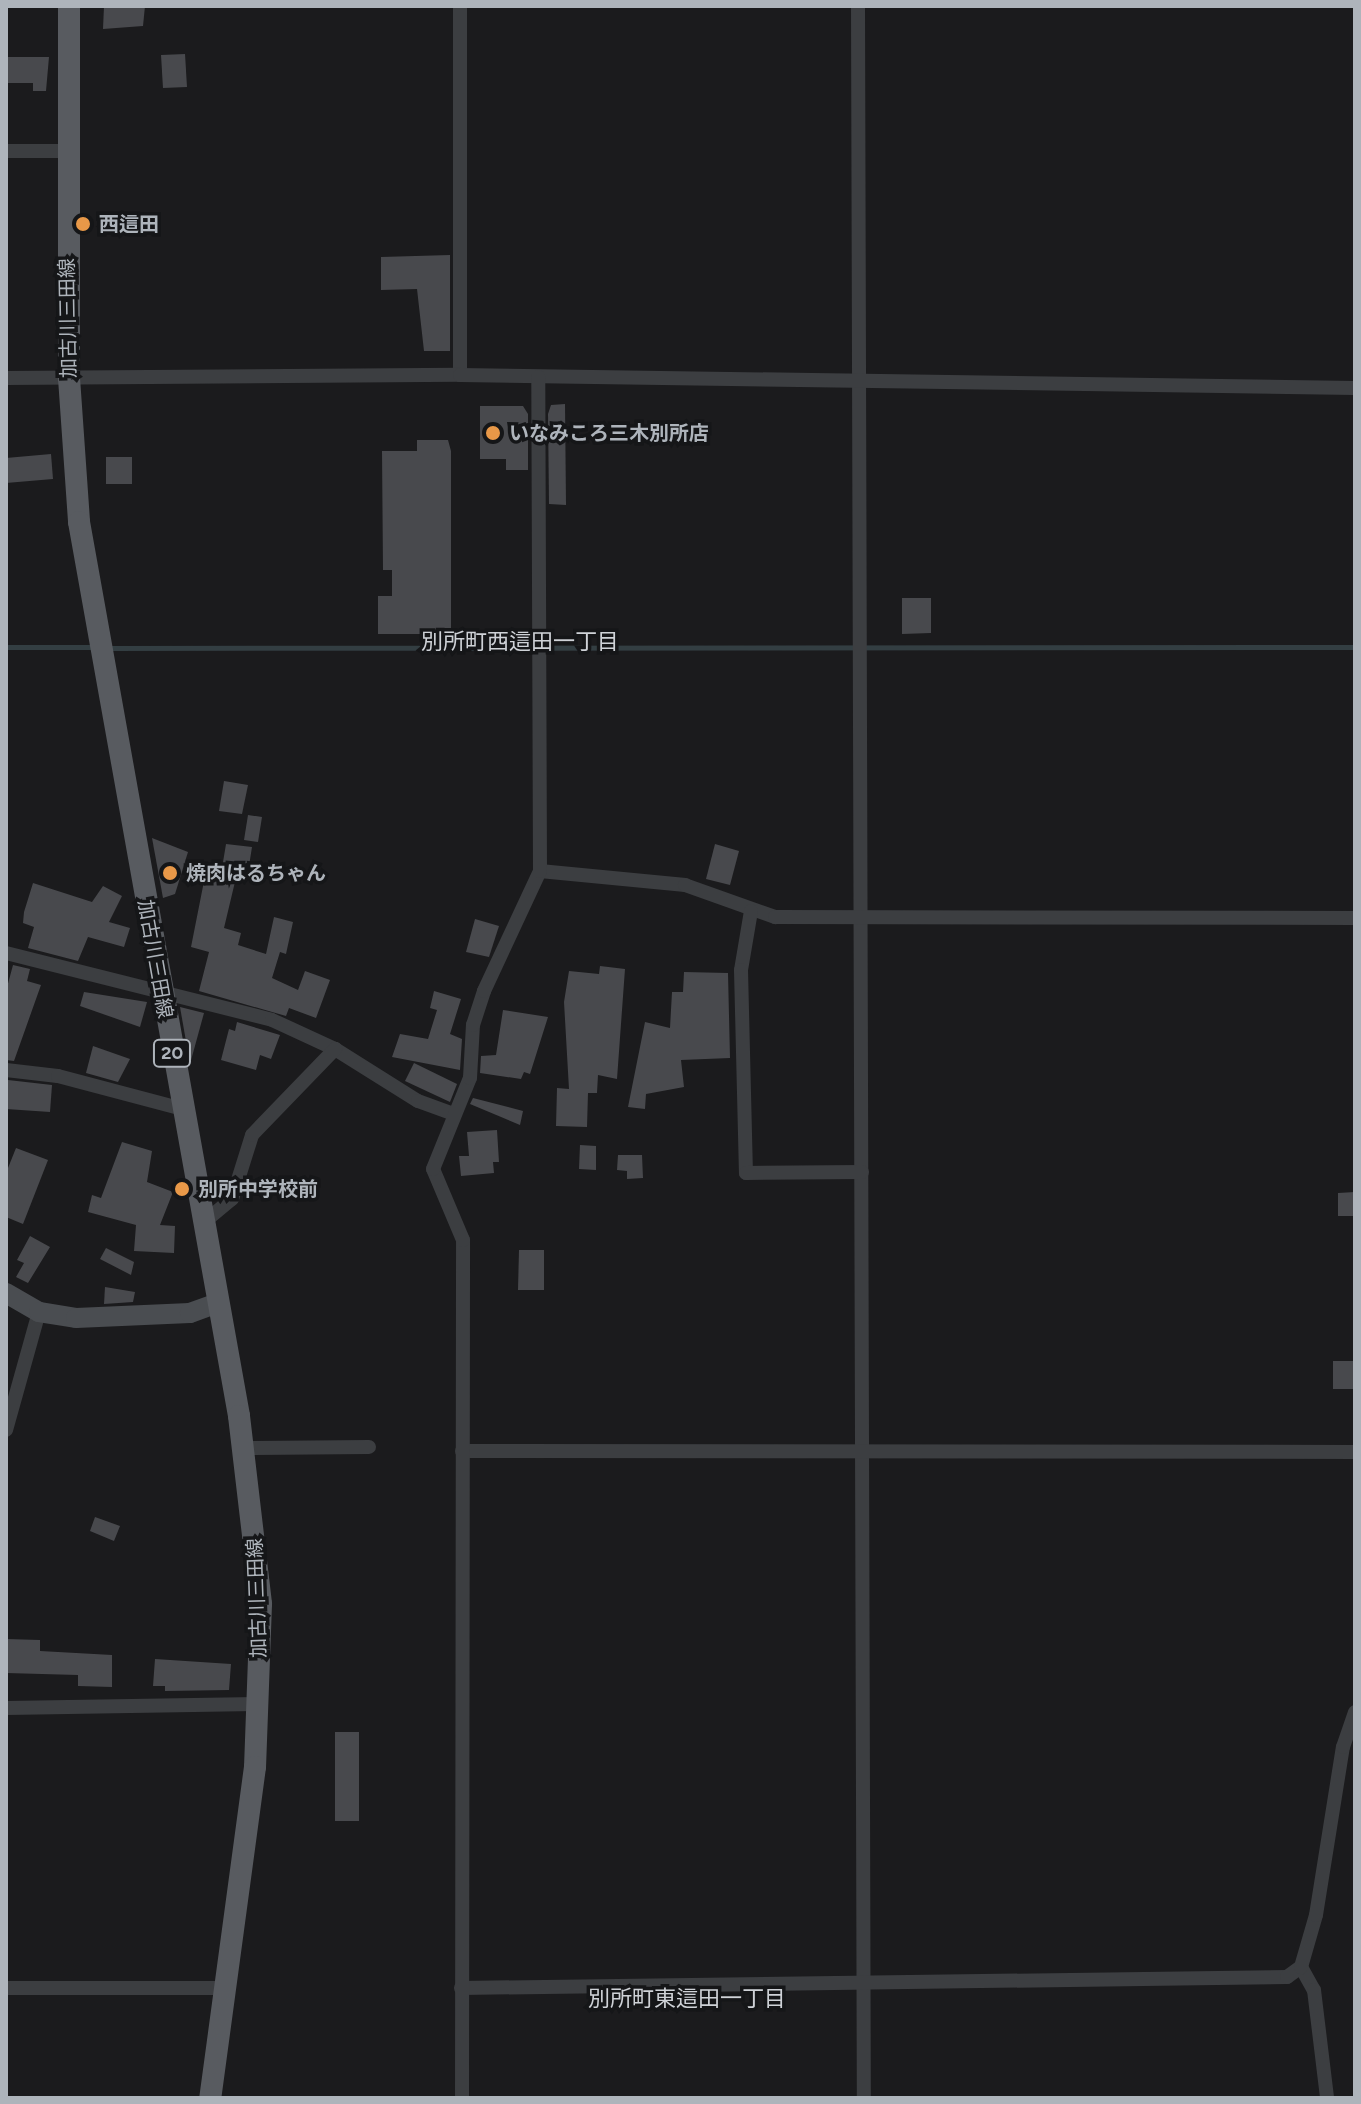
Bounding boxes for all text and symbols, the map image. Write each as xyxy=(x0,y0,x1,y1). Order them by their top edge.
place label: 西這田 xyxy=(99,212,159,236)
marker: 西這田 xyxy=(74,215,92,233)
street label: 加古川三田線 xyxy=(55,258,81,378)
place label: いなみころ三木別所店 xyxy=(509,421,709,445)
marker: いなみころ三木別所店 xyxy=(484,424,502,442)
district label: 別所町西這田一丁目 xyxy=(421,629,619,655)
place label: 焼肉はるちゃん xyxy=(186,861,326,885)
marker: 焼肉はるちゃん xyxy=(161,864,179,882)
street label: 加古川三田線 xyxy=(133,898,177,1020)
road number: 20 xyxy=(152,1039,192,1067)
place label: 別所中学校前 xyxy=(198,1177,318,1201)
marker: 別所中学校前 xyxy=(173,1180,191,1198)
street label: 加古川三田線 xyxy=(243,1538,271,1658)
district label: 別所町東這田一丁目 xyxy=(588,1986,786,2012)

